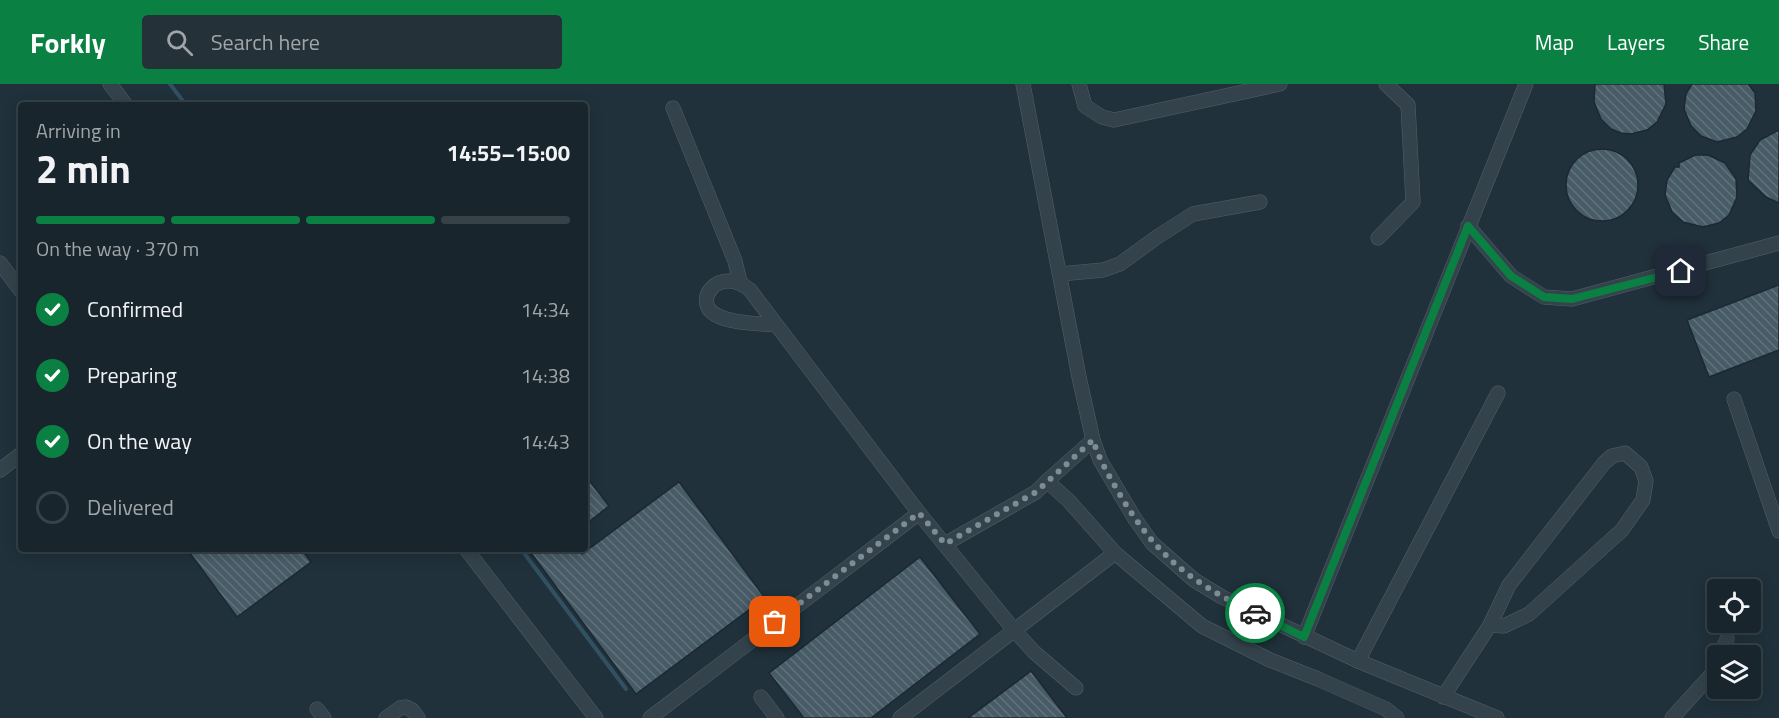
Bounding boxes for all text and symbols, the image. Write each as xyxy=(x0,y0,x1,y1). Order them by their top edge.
search box xyxy=(142,15,562,69)
text: Forkly xyxy=(30,21,106,64)
text: Search here xyxy=(211,25,320,59)
icon: search xyxy=(163,26,196,59)
text: Map xyxy=(1535,26,1574,58)
text: Layers xyxy=(1607,26,1665,58)
text: Share xyxy=(1698,26,1749,58)
text: Arriving in xyxy=(36,115,121,146)
text: 14:55–15:00 xyxy=(447,136,570,170)
text: 2 min xyxy=(36,139,131,198)
text: On the way · 370 m xyxy=(36,233,199,264)
pin xyxy=(1655,245,1706,296)
icon: home xyxy=(1664,254,1697,287)
text: Confirmed xyxy=(87,292,183,326)
icon: check xyxy=(36,293,69,326)
text: 14:34 xyxy=(521,294,570,325)
text: Preparing xyxy=(87,358,177,392)
icon: check xyxy=(36,359,69,392)
text: 14:38 xyxy=(521,360,570,391)
text: On the way xyxy=(87,424,192,458)
icon: check xyxy=(36,425,69,458)
text: 14:43 xyxy=(521,426,570,457)
text: Delivered xyxy=(87,490,174,524)
map controls xyxy=(1707,579,1761,699)
button: locate xyxy=(1707,579,1761,633)
courier xyxy=(1225,583,1285,643)
pin xyxy=(749,596,800,647)
icon: car xyxy=(1239,597,1272,630)
icon: bag xyxy=(758,605,791,638)
button: layers xyxy=(1707,645,1761,699)

